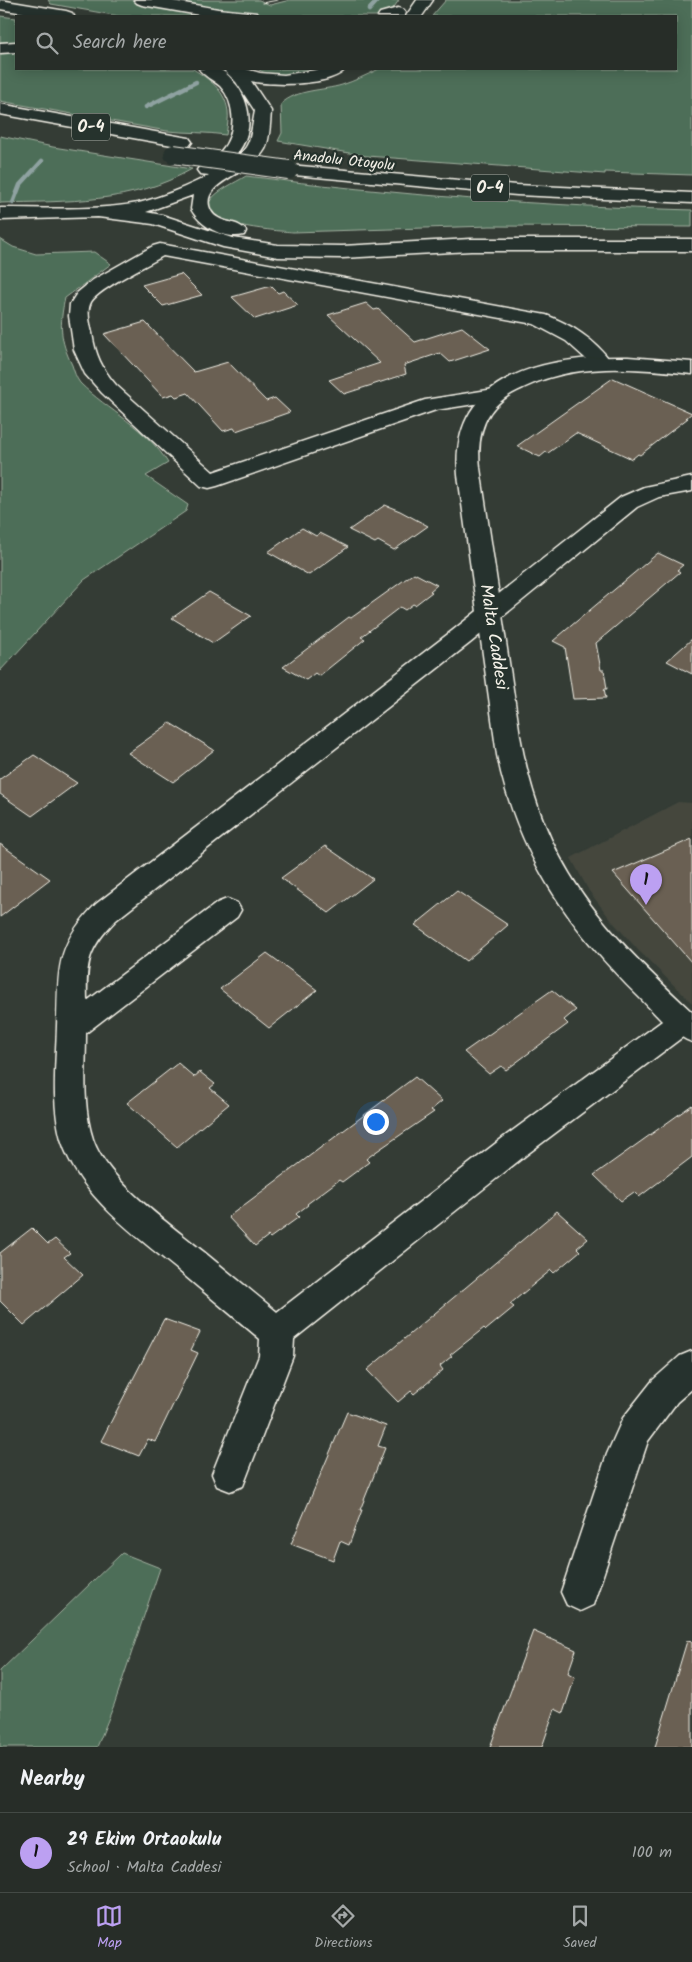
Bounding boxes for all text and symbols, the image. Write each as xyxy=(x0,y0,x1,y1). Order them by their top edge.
search box xyxy=(15,15,677,70)
text: Search here xyxy=(73,28,167,58)
icon: search xyxy=(33,29,61,57)
road number: O-4 xyxy=(72,114,110,140)
street label: Anadolu Otoyolu xyxy=(292,144,396,178)
road number: O-4 xyxy=(471,174,509,202)
street label: Malta Caddesi xyxy=(470,582,516,693)
pin: 1 xyxy=(630,864,662,905)
your location xyxy=(363,1109,389,1135)
text: Nearby xyxy=(20,1763,85,1796)
text: 29 Ekim Ortaokulu xyxy=(67,1825,221,1855)
text: 1 xyxy=(34,1840,38,1865)
text: 100 m xyxy=(632,1840,672,1865)
text: School · Malta Caddesi xyxy=(67,1855,221,1880)
tab: Map xyxy=(95,1902,123,1954)
tab: Directions xyxy=(314,1902,372,1954)
tab: Saved xyxy=(563,1902,597,1954)

